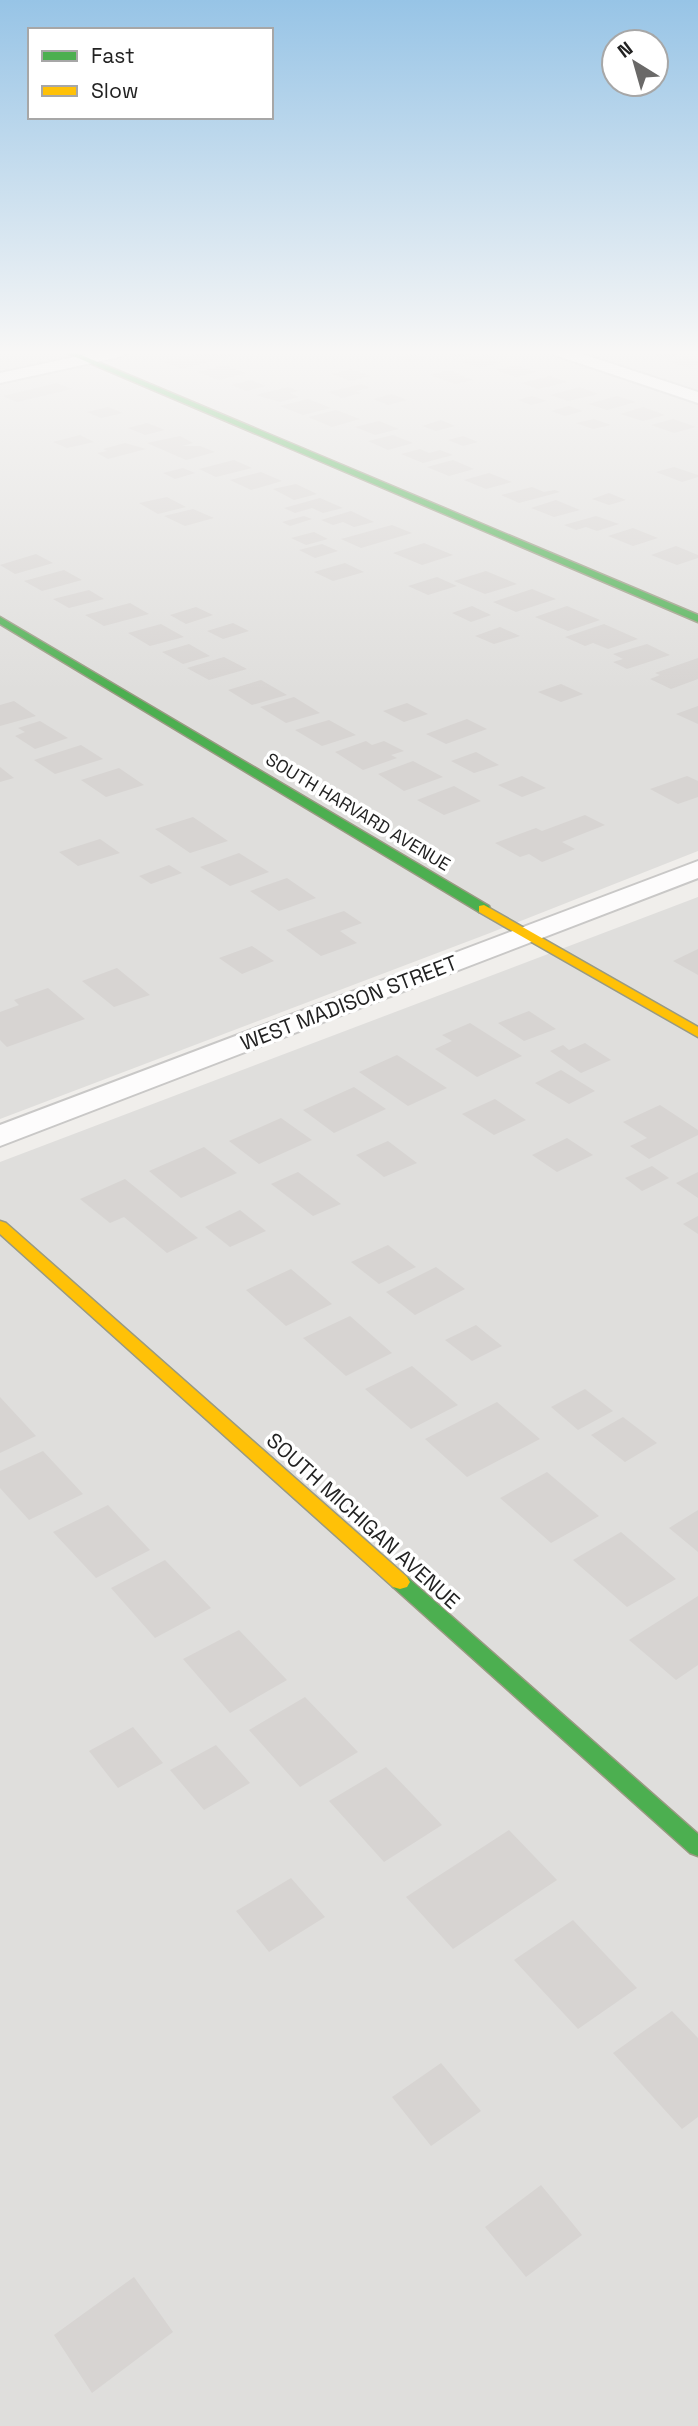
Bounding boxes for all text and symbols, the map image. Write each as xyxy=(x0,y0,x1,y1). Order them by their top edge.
legend xyxy=(28,28,273,119)
north arrow xyxy=(600,28,670,98)
text: N xyxy=(612,36,638,64)
text: Fast xyxy=(91,42,135,69)
text: Slow xyxy=(91,77,139,104)
street label: SOUTH HARVARD AVENUE xyxy=(262,747,455,876)
street label: WEST MADISON STREET xyxy=(237,949,461,1056)
street label: SOUTH MICHIGAN AVENUE xyxy=(261,1427,466,1615)

